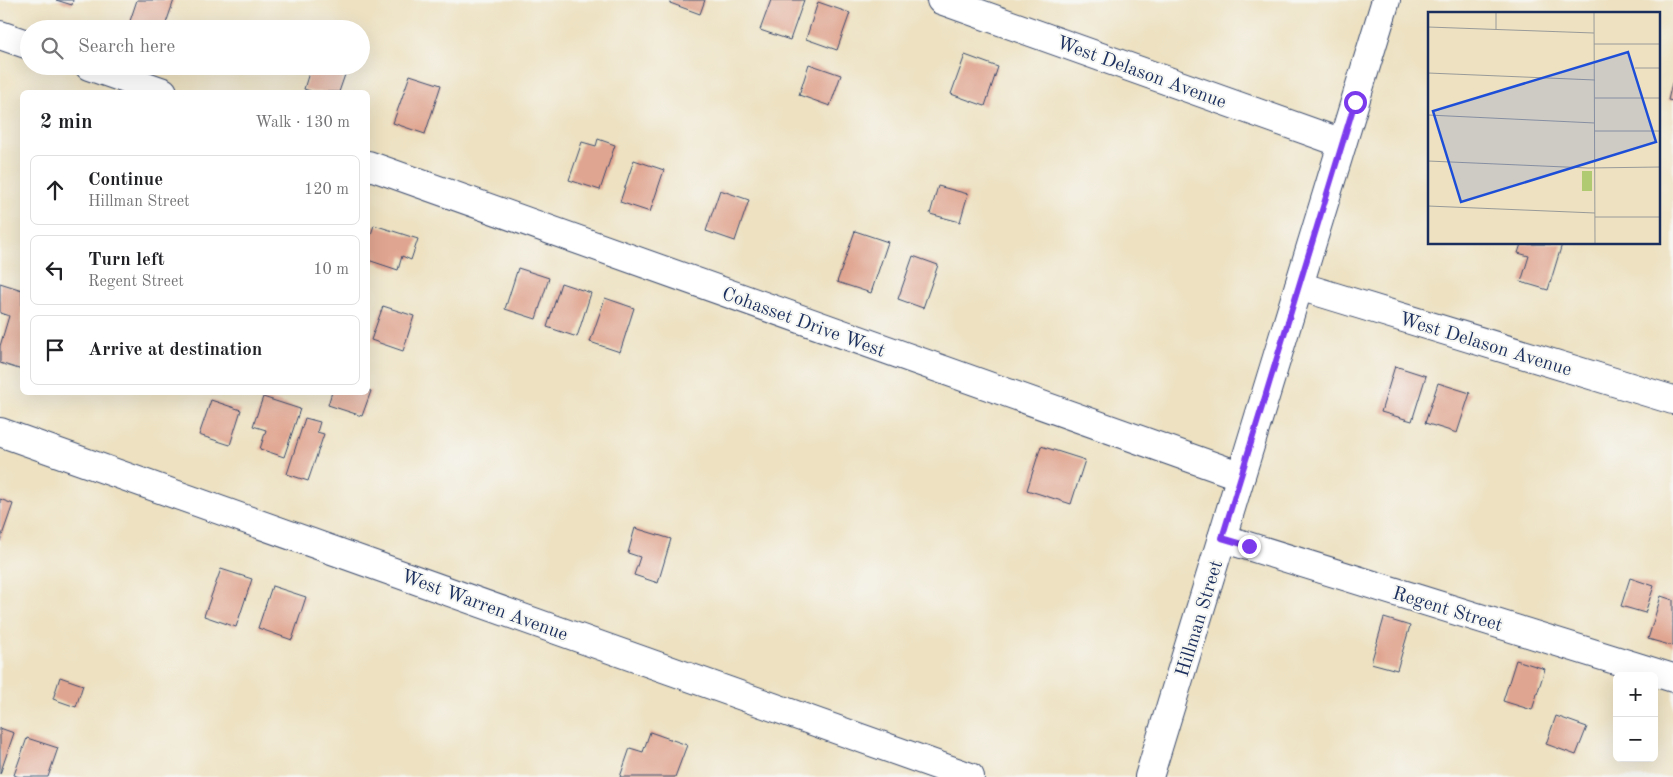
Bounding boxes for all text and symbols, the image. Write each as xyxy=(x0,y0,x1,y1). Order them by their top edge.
inset map xyxy=(1428,12,1660,245)
search box xyxy=(20,20,370,75)
icon: search xyxy=(38,34,66,62)
street label: West Delason Avenue xyxy=(1054,34,1229,113)
text: Search here xyxy=(78,38,175,57)
route start xyxy=(1344,91,1367,114)
text: 2 min xyxy=(40,112,93,133)
text: Walk · 130 m xyxy=(255,115,350,131)
text: Continue xyxy=(88,171,163,190)
icon: ahead xyxy=(41,176,69,204)
text: 120 m xyxy=(304,182,349,198)
text: Hillman Street xyxy=(88,194,190,210)
text: Turn left xyxy=(88,251,165,270)
icon: left xyxy=(41,256,69,284)
text: 10 m xyxy=(313,262,349,278)
text: Regent Street xyxy=(88,274,184,290)
street label: Cohasset Drive West xyxy=(719,285,887,362)
street label: West Delason Avenue xyxy=(1397,310,1574,381)
icon: arrive xyxy=(41,336,69,364)
text: Arrive at destination xyxy=(88,341,262,360)
route end xyxy=(1238,535,1261,558)
street label: Hillman Street xyxy=(1174,558,1227,679)
street label: West Warren Avenue xyxy=(398,567,570,645)
street label: Regent Street xyxy=(1390,585,1505,636)
map controls xyxy=(1613,672,1658,762)
button: + xyxy=(1613,672,1658,717)
button: − xyxy=(1613,717,1658,762)

